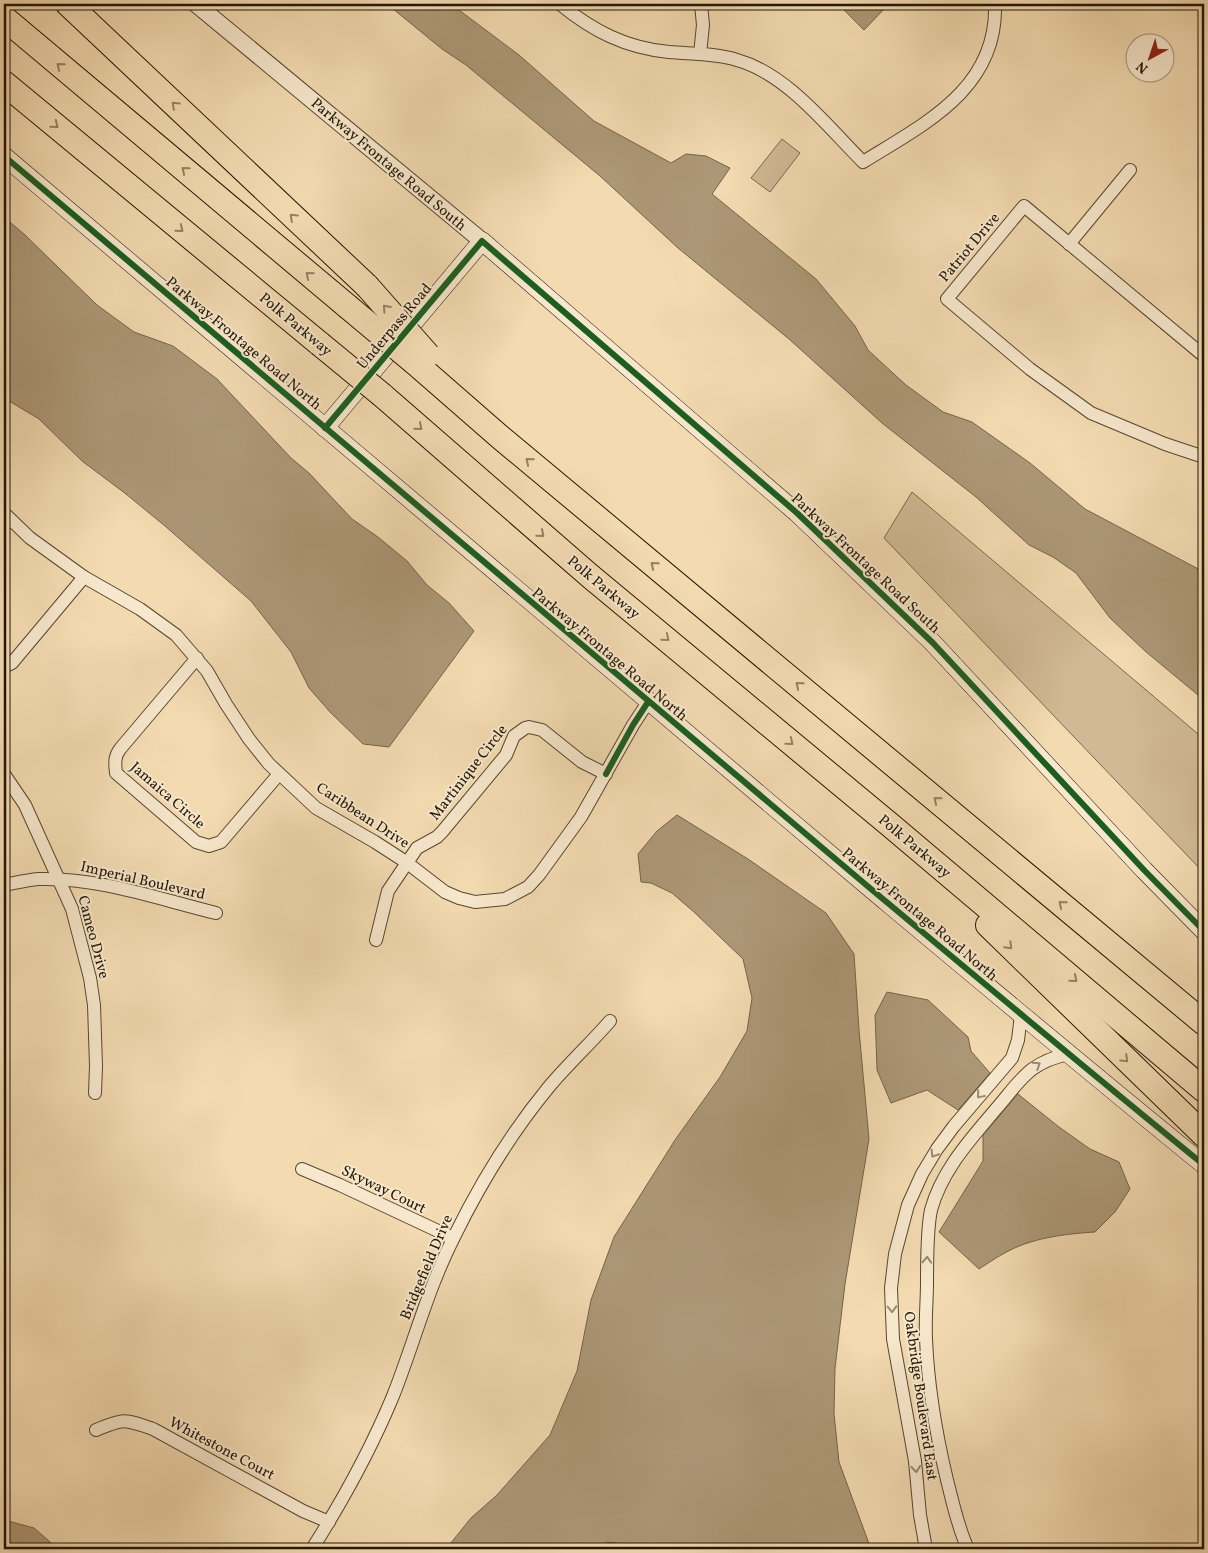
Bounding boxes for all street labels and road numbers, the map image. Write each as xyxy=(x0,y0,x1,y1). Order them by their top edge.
street label: Parkway Frontage Road South xyxy=(306,94,470,237)
street label: Patriot Drive xyxy=(935,209,1005,287)
street label: Parkway Frontage Road North xyxy=(160,272,326,416)
street label: Underpass Road xyxy=(353,279,437,375)
street label: Polk Parkway xyxy=(254,288,336,362)
street label: Parkway Frontage Road South xyxy=(786,489,944,639)
street label: Polk Parkway xyxy=(562,551,644,625)
street label: Parkway Frontage Road North xyxy=(526,583,692,727)
street label: Martinique Circle xyxy=(425,721,513,825)
street label: Jamaica Circle xyxy=(125,758,209,835)
street label: Caribbean Drive xyxy=(311,778,413,854)
street label: Polk Parkway xyxy=(873,810,955,884)
street label: Parkway Frontage Road North xyxy=(836,843,1002,987)
street label: Imperial Boulevard xyxy=(78,857,207,906)
street label: Cameo Drive xyxy=(71,893,114,981)
street label: Skyway Court xyxy=(338,1161,429,1220)
street label: Bridgefield Drive xyxy=(396,1212,459,1323)
street label: Oakbridge Boulevard East xyxy=(897,1310,942,1482)
street label: Whitestone Court xyxy=(165,1413,278,1486)

